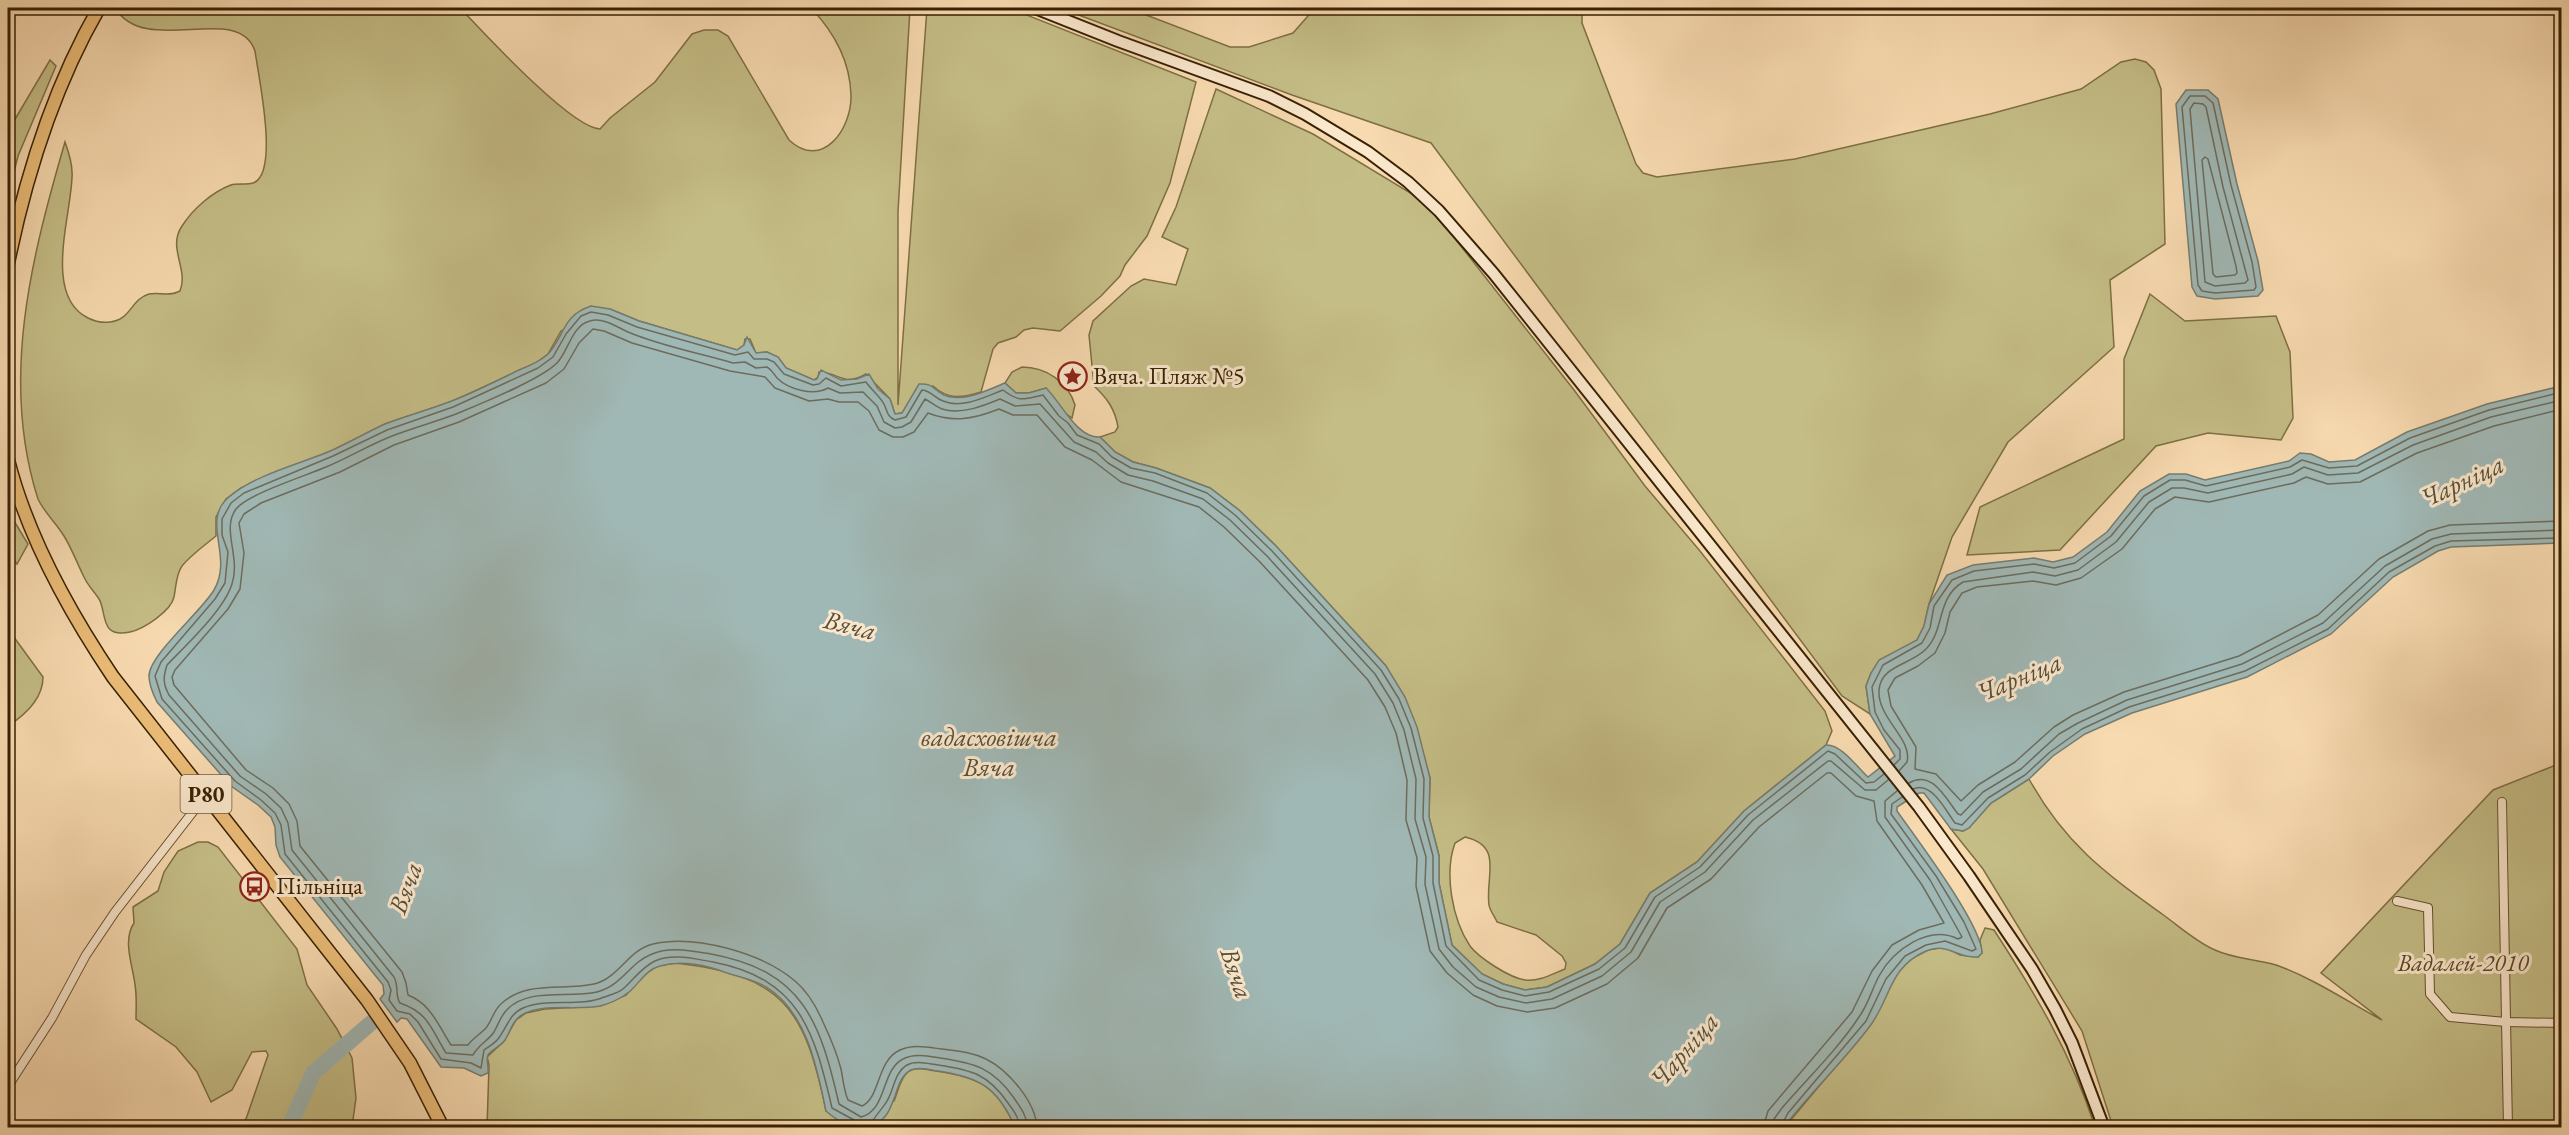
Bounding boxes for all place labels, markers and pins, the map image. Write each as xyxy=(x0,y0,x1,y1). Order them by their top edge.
place icon: Вяча. Пляж №5 xyxy=(1056,360,1088,392)
place label: Вяча. Пляж №5 xyxy=(1093,360,1245,391)
bus stop icon: Пільніца xyxy=(239,870,271,902)
place label: Пільніца xyxy=(276,870,363,901)

